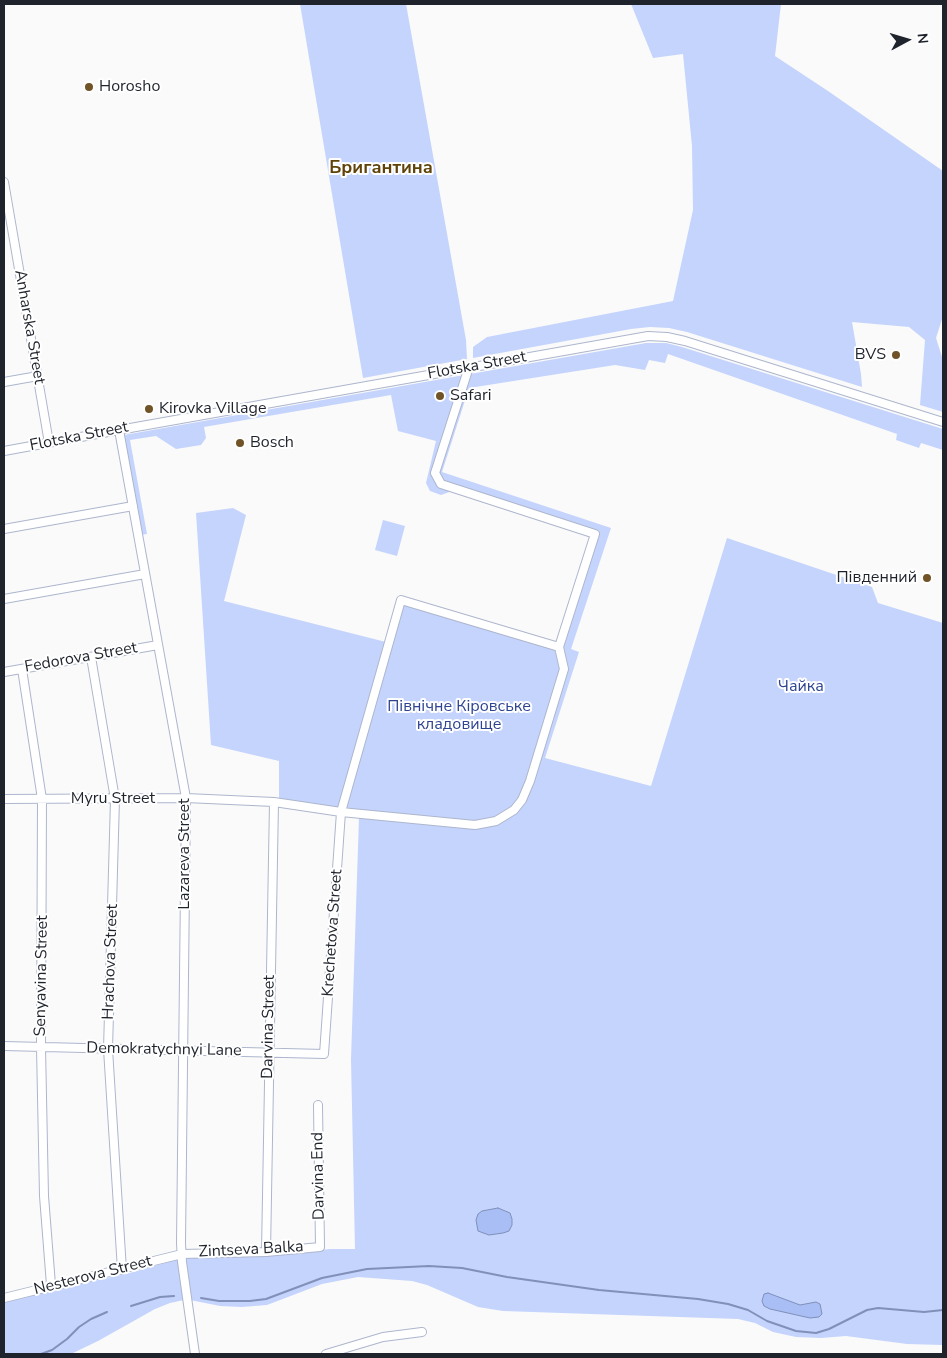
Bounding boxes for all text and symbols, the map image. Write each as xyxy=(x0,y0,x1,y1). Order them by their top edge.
north arrow xyxy=(882,15,932,65)
text: N xyxy=(912,32,932,45)
place label: Horosho xyxy=(99,77,160,97)
marker: Horosho xyxy=(83,81,95,93)
district label: Бригантина xyxy=(329,158,433,180)
street label: Anharska Street xyxy=(9,268,49,386)
place label: BVS xyxy=(855,345,886,365)
street label: Flotska Street xyxy=(426,348,528,384)
marker: BVS xyxy=(890,349,902,361)
place label: Safari xyxy=(450,386,491,406)
marker: Safari xyxy=(434,390,446,402)
place label: Kirovka Village xyxy=(159,399,266,419)
marker: Kirovka Village xyxy=(143,403,155,415)
street label: Flotska Street xyxy=(28,418,130,456)
place label: Bosch xyxy=(250,433,294,453)
marker: Bosch xyxy=(234,437,246,449)
place label: Південний xyxy=(837,568,917,588)
marker: Південний xyxy=(921,572,933,584)
street label: Fedorova Street xyxy=(23,639,139,677)
park label: Чайка xyxy=(778,677,824,697)
park label: Північне Кіровське кладовище xyxy=(387,697,531,735)
street label: Myru Street xyxy=(71,789,155,809)
street label: Lazareva Street xyxy=(175,798,195,910)
street label: Krechetova Street xyxy=(319,869,347,997)
street label: Hrachova Street xyxy=(99,904,123,1020)
street label: Senyavina Street xyxy=(31,915,53,1037)
street label: Darvina Street xyxy=(258,975,280,1079)
street label: Demokratychnyi Lane xyxy=(86,1039,242,1061)
street label: Darvina End xyxy=(309,1132,329,1220)
street label: Zintseva Balka xyxy=(198,1238,304,1262)
street label: Nesterova Street xyxy=(32,1252,154,1300)

